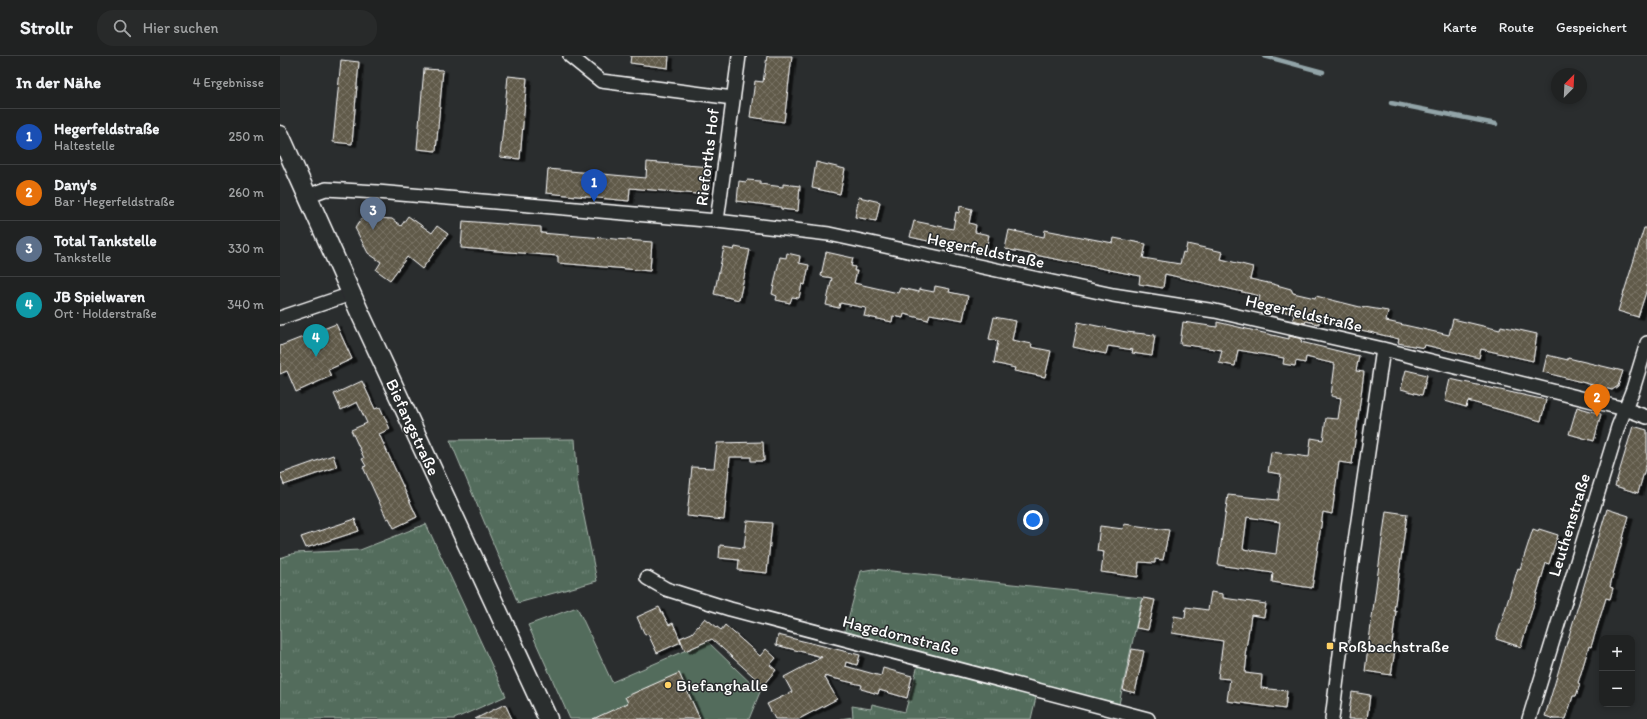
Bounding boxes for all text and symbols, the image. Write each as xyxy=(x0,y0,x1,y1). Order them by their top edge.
search box xyxy=(97,10,377,46)
text: Strollr xyxy=(20,16,73,39)
icon: search xyxy=(111,17,133,39)
text: Hier suchen xyxy=(143,19,219,37)
text: Karte xyxy=(1443,19,1477,36)
text: Route xyxy=(1499,19,1534,36)
text: Gespeichert xyxy=(1556,19,1627,36)
north arrow xyxy=(1551,68,1587,104)
text: In der Nähe xyxy=(16,72,101,92)
text: 4 Ergebnisse xyxy=(193,75,264,90)
street label: Rieforths Hof xyxy=(691,107,723,207)
text: Hegerfeldstraße xyxy=(54,120,159,138)
text: 1 xyxy=(26,129,32,144)
text: 250 m xyxy=(228,129,264,144)
text: Haltestelle xyxy=(54,138,115,153)
pin: 1 xyxy=(581,169,607,202)
text: Dany's xyxy=(54,176,97,194)
text: 2 xyxy=(26,185,32,200)
text: 260 m xyxy=(228,185,264,200)
text: Bar · Hegerfeldstraße xyxy=(54,194,175,209)
pin: 3 xyxy=(360,197,386,230)
street label: Hegerfeldstraße xyxy=(926,228,1046,272)
text: Total Tankstelle xyxy=(54,232,157,250)
text: 3 xyxy=(25,241,33,256)
text: 330 m xyxy=(228,241,264,256)
text: Tankstelle xyxy=(54,250,111,265)
text: JB Spielwaren xyxy=(54,288,145,306)
street label: Hegerfeldstraße xyxy=(1244,290,1364,336)
text: 4 xyxy=(25,297,33,312)
text: 340 m xyxy=(227,297,264,312)
text: Ort · Holderstraße xyxy=(54,306,157,321)
pin: 4 xyxy=(303,324,329,357)
street label: Biefangstraße xyxy=(382,375,444,479)
pin: 2 xyxy=(1584,384,1610,417)
street label: Leuthenstraße xyxy=(1544,471,1594,579)
your location xyxy=(1023,510,1043,530)
street label: Hagedornstraße xyxy=(841,611,961,659)
map controls xyxy=(1599,635,1635,707)
button: + xyxy=(1599,635,1635,671)
place label: Roßbachstraße xyxy=(1338,636,1449,656)
marker: Roßbachstraße xyxy=(1325,641,1335,651)
button: − xyxy=(1599,671,1635,707)
place label: Biefanghalle xyxy=(676,675,768,695)
marker: Biefanghalle xyxy=(663,680,673,690)

